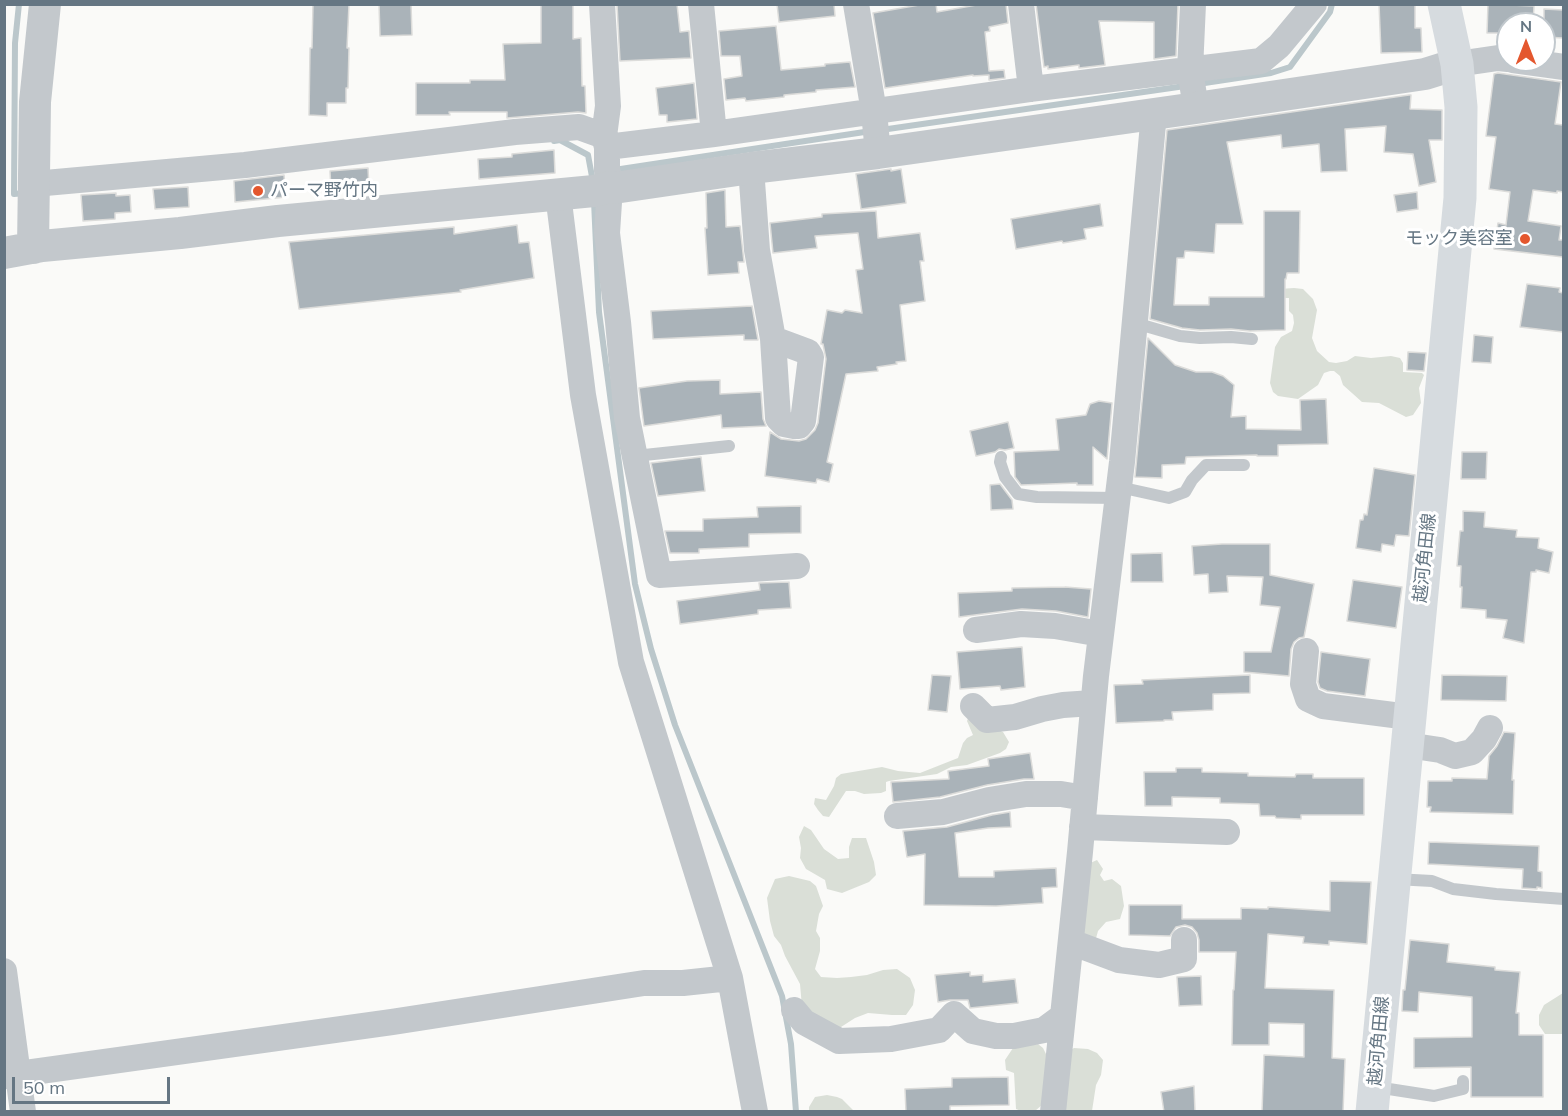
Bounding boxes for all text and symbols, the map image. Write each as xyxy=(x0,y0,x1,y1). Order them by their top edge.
north arrow xyxy=(1496,12,1556,72)
text: N xyxy=(1520,16,1532,36)
place label: パーマ野竹内 xyxy=(270,180,378,202)
marker: パーマ野竹内 xyxy=(251,184,265,198)
place label: モック美容室 xyxy=(1405,228,1513,250)
marker: モック美容室 xyxy=(1518,232,1532,246)
street label: 越河角田線 xyxy=(1410,512,1440,604)
street label: 越河角田線 xyxy=(1364,995,1394,1087)
scale bar xyxy=(15,1065,172,1103)
text: 50 m xyxy=(23,1076,65,1099)

